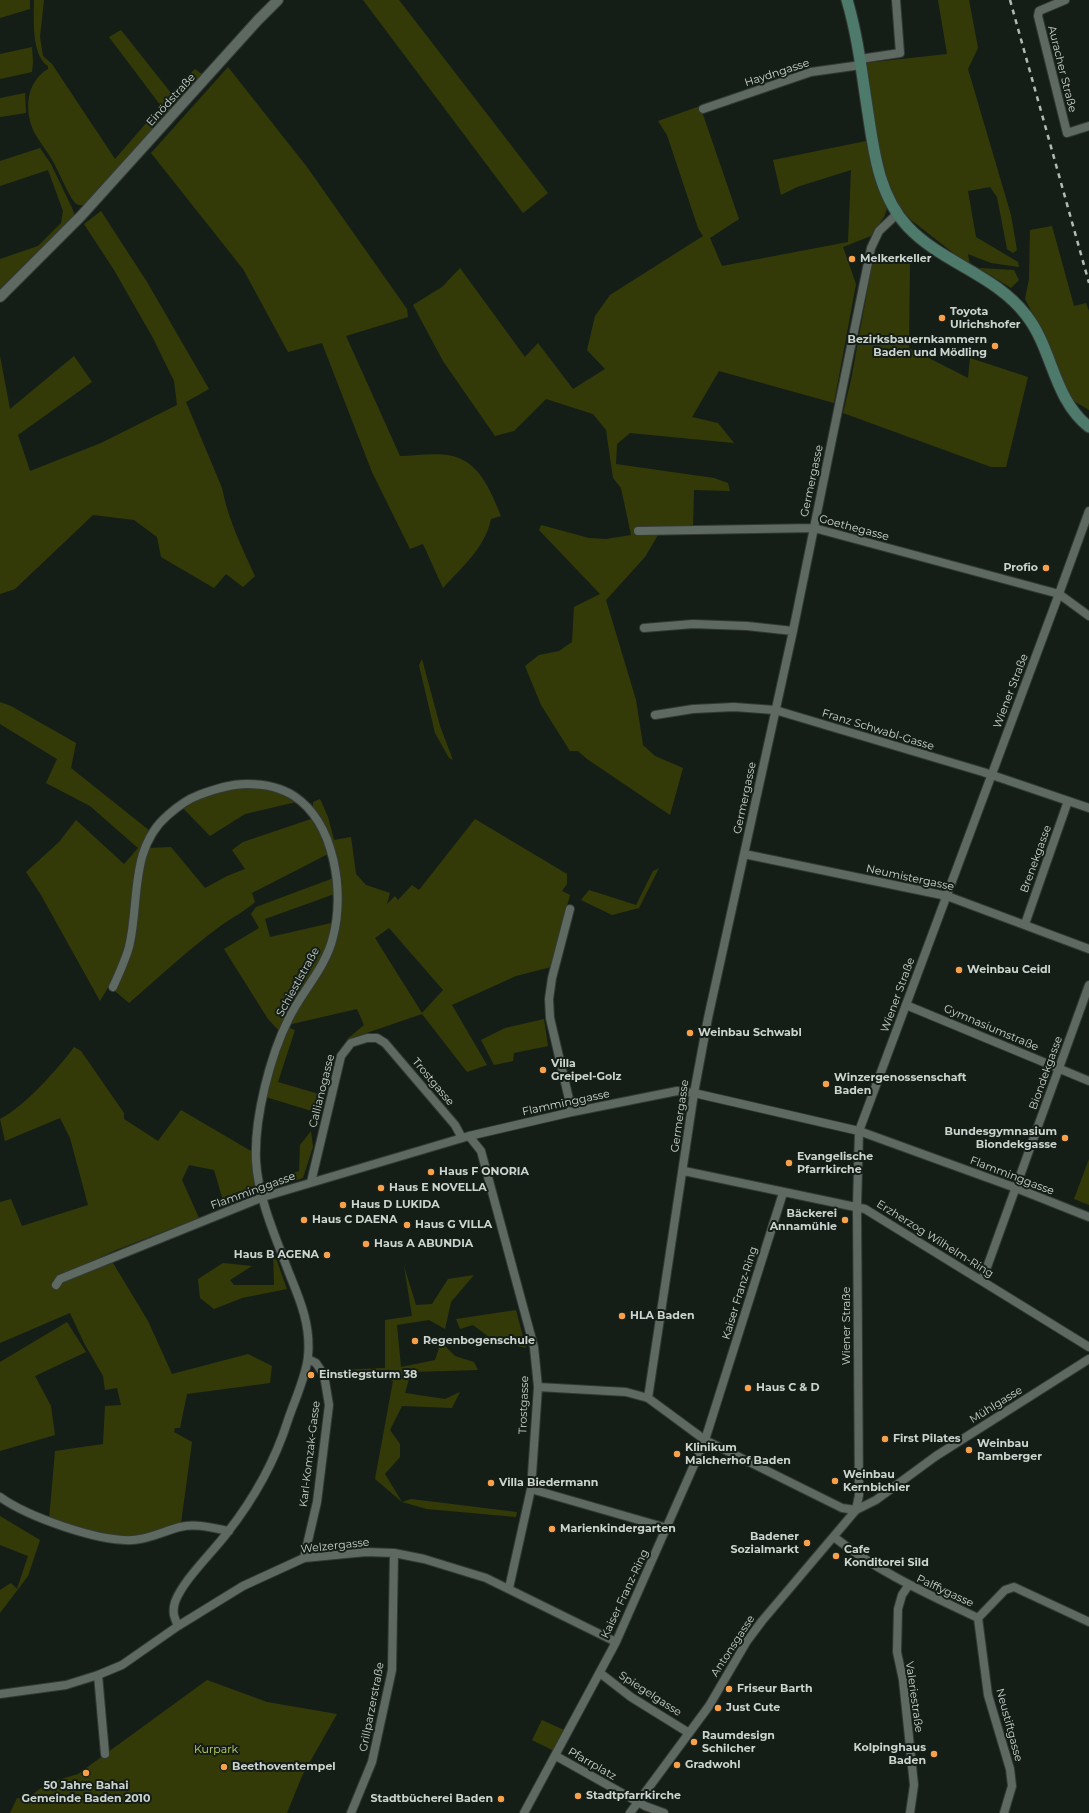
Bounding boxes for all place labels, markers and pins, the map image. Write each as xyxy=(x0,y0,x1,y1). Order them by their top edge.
place label: Melkerkeller xyxy=(860,252,932,266)
marker: Melkerkeller xyxy=(847,254,857,264)
place label: Toyota Ulrichshofer xyxy=(950,305,1021,331)
marker: Toyota Ulrichshofer xyxy=(937,313,947,323)
place label: Bezirksbauernkammern Baden und Mödling xyxy=(848,333,987,359)
marker: Bezirksbauernkammern Baden und Mödling xyxy=(990,341,1000,351)
place label: Profio xyxy=(1003,561,1038,575)
marker: Profio xyxy=(1041,563,1051,573)
place label: Weinbau Ceidl xyxy=(967,963,1051,977)
marker: Weinbau Ceidl xyxy=(954,965,964,975)
place label: Weinbau Schwabl xyxy=(698,1026,802,1040)
marker: Weinbau Schwabl xyxy=(685,1028,695,1038)
place label: Villa Greipel-Golz xyxy=(551,1057,621,1083)
marker: Villa Greipel-Golz xyxy=(538,1065,548,1075)
place label: Winzergenossenschaft Baden xyxy=(834,1071,967,1097)
marker: Winzergenossenschaft Baden xyxy=(821,1079,831,1089)
place label: Bundesgymnasium Biondekgasse xyxy=(945,1125,1057,1151)
marker: Bundesgymnasium Biondekgasse xyxy=(1060,1133,1070,1143)
place label: Evangelische Pfarrkirche xyxy=(797,1150,873,1176)
marker: Evangelische Pfarrkirche xyxy=(784,1158,794,1168)
place label: Haus F ONORIA xyxy=(439,1165,529,1179)
marker: Haus F ONORIA xyxy=(426,1167,436,1177)
place label: Haus E NOVELLA xyxy=(389,1181,487,1195)
marker: Haus E NOVELLA xyxy=(376,1183,386,1193)
place label: Haus D LUKIDA xyxy=(351,1198,440,1212)
marker: Haus D LUKIDA xyxy=(338,1200,348,1210)
place label: Bäckerei Annamühle xyxy=(770,1207,837,1233)
place label: Haus C DAENA xyxy=(312,1213,397,1227)
marker: Haus C DAENA xyxy=(299,1215,309,1225)
marker: Bäckerei Annamühle xyxy=(840,1215,850,1225)
place label: Haus G VILLA xyxy=(415,1218,492,1232)
marker: Haus G VILLA xyxy=(402,1220,412,1230)
place label: Haus A ABUNDIA xyxy=(374,1237,473,1251)
marker: Haus A ABUNDIA xyxy=(361,1239,371,1249)
place label: Haus B AGENA xyxy=(234,1248,319,1262)
marker: Haus B AGENA xyxy=(322,1250,332,1260)
place label: HLA Baden xyxy=(630,1309,695,1323)
marker: HLA Baden xyxy=(617,1311,627,1321)
place label: Regenbogenschule xyxy=(423,1334,535,1348)
marker: Regenbogenschule xyxy=(410,1336,420,1346)
place label: Einstiegsturm 38 xyxy=(319,1368,417,1382)
marker: Einstiegsturm 38 xyxy=(306,1370,316,1380)
place label: Haus C & D xyxy=(756,1381,819,1395)
marker: Haus C & D xyxy=(743,1383,753,1393)
place label: First Pilates xyxy=(893,1432,961,1446)
marker: First Pilates xyxy=(880,1434,890,1444)
place label: Weinbau Ramberger xyxy=(977,1437,1042,1463)
place label: Klinikum Malcherhof Baden xyxy=(685,1441,791,1467)
marker: Weinbau Ramberger xyxy=(964,1445,974,1455)
marker: Klinikum Malcherhof Baden xyxy=(672,1449,682,1459)
place label: Weinbau Kernbichler xyxy=(843,1468,910,1494)
place label: Villa Biedermann xyxy=(499,1476,598,1490)
marker: Weinbau Kernbichler xyxy=(830,1476,840,1486)
marker: Villa Biedermann xyxy=(486,1478,496,1488)
place label: Marienkindergarten xyxy=(560,1522,676,1536)
marker: Marienkindergarten xyxy=(547,1524,557,1534)
place label: Badener Sozialmarkt xyxy=(730,1530,799,1556)
marker: Badener Sozialmarkt xyxy=(802,1538,812,1548)
place label: Cafe Konditorei Sild xyxy=(844,1543,929,1569)
marker: Cafe Konditorei Sild xyxy=(831,1551,841,1561)
place label: Friseur Barth xyxy=(737,1682,813,1696)
marker: Friseur Barth xyxy=(724,1684,734,1694)
place label: Just Cute xyxy=(726,1701,780,1715)
marker: Just Cute xyxy=(713,1703,723,1713)
place label: Raumdesign Schilcher xyxy=(702,1729,775,1755)
marker: Raumdesign Schilcher xyxy=(689,1737,699,1747)
place label: Kolpinghaus Baden xyxy=(854,1741,926,1767)
marker: Kolpinghaus Baden xyxy=(929,1749,939,1759)
place label: Gradwohl xyxy=(685,1758,740,1772)
place label: Beethoventempel xyxy=(232,1760,336,1774)
marker: Gradwohl xyxy=(672,1760,682,1770)
marker: Beethoventempel xyxy=(219,1762,229,1772)
marker: 50 Jahre Bahai Gemeinde Baden 2010 xyxy=(81,1768,91,1778)
place label: 50 Jahre Bahai Gemeinde Baden 2010 xyxy=(22,1779,150,1805)
place label: Stadtpfarrkirche xyxy=(586,1789,681,1803)
marker: Stadtpfarrkirche xyxy=(573,1791,583,1801)
place label: Stadtbücherei Baden xyxy=(371,1792,493,1806)
marker: Stadtbücherei Baden xyxy=(496,1794,506,1804)

